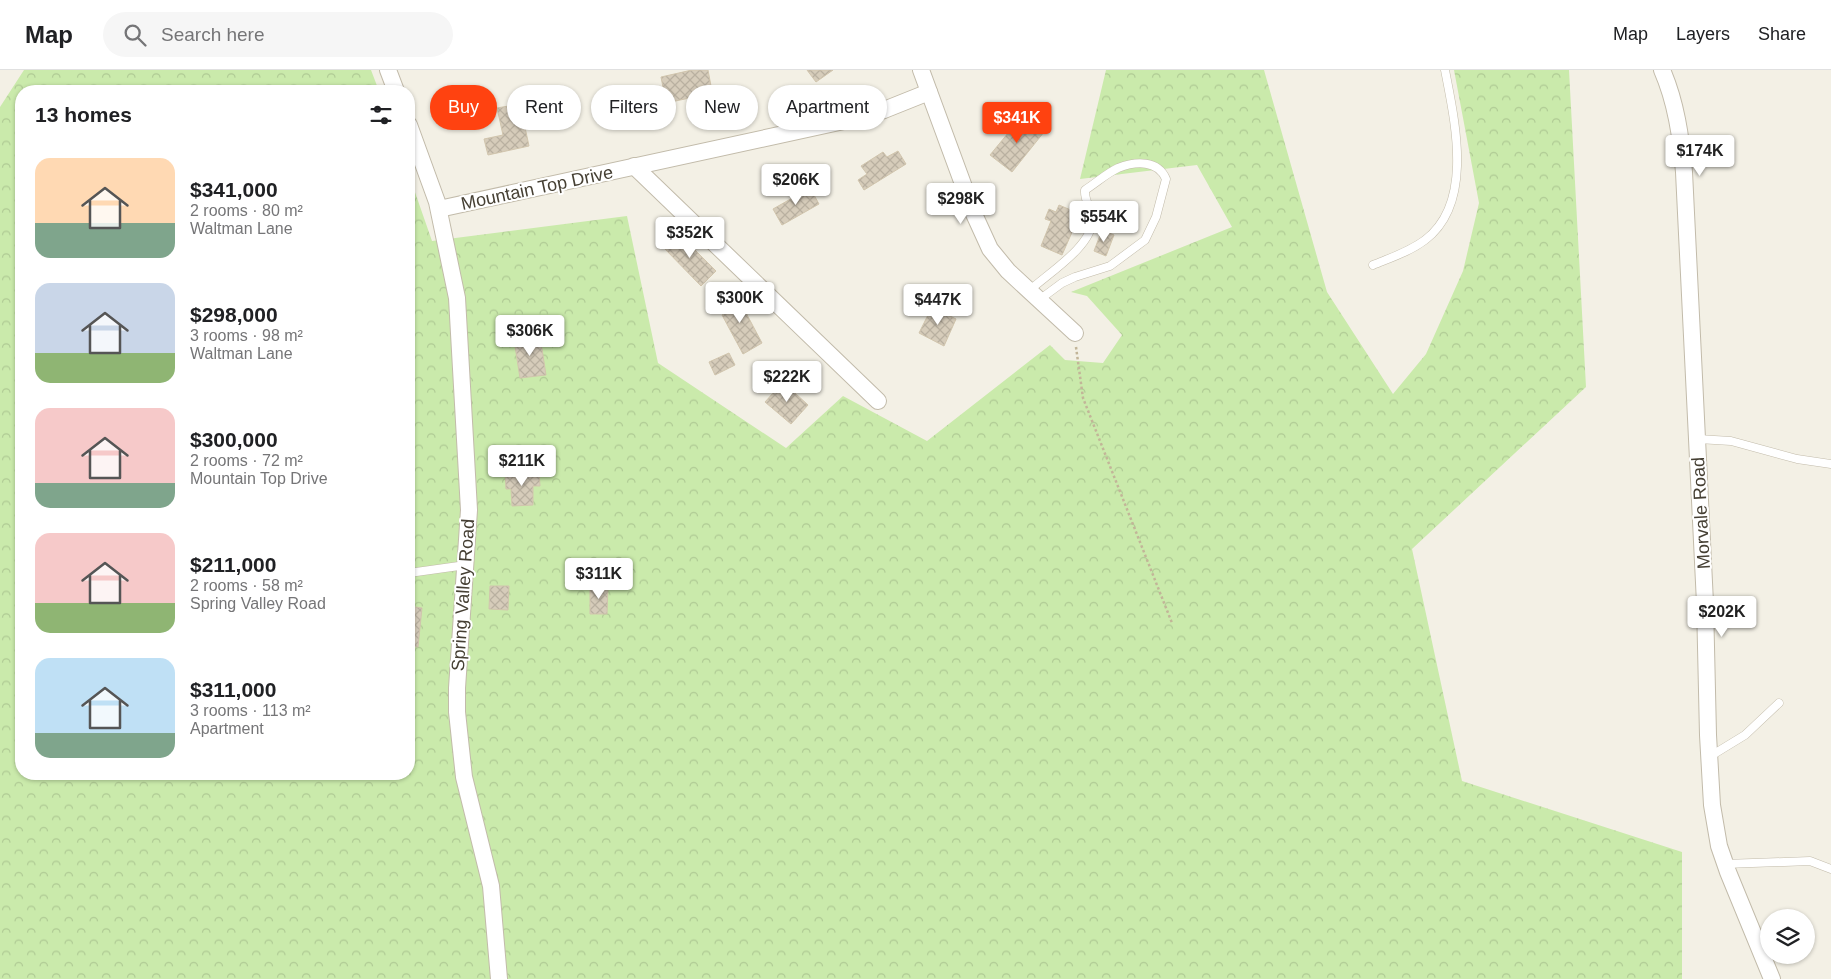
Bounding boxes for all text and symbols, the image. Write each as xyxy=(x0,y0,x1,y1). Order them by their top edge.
search box xyxy=(103,12,453,57)
text: Map xyxy=(25,21,73,48)
icon: search xyxy=(121,21,149,49)
text: Search here xyxy=(161,24,265,45)
text: Map xyxy=(1613,24,1648,44)
text: Layers xyxy=(1676,24,1730,44)
text: Share xyxy=(1758,24,1806,44)
chip: Buy xyxy=(430,85,497,130)
chip: Rent xyxy=(507,85,581,130)
chip: Filters xyxy=(591,85,676,130)
chip: New xyxy=(686,85,758,130)
chip: Apartment xyxy=(768,85,887,130)
icon: filters xyxy=(367,101,395,129)
pin: $341K xyxy=(982,102,1052,144)
text: 13 homes xyxy=(35,103,132,126)
text: $341K xyxy=(993,109,1041,126)
pin: $174K xyxy=(1665,134,1735,177)
text: $174K xyxy=(1676,142,1724,159)
street label: Mountain Top Drive xyxy=(459,162,615,214)
pin: $206K xyxy=(761,164,831,206)
text: $206K xyxy=(772,171,820,188)
icon: home xyxy=(75,178,135,238)
text: $341,000 xyxy=(190,178,278,201)
pin: $298K xyxy=(926,182,996,225)
text: $298K xyxy=(937,190,985,207)
pin: $554K xyxy=(1069,200,1139,243)
text: 2 rooms · 80 m² xyxy=(190,202,303,219)
text: $554K xyxy=(1080,208,1128,225)
pin: $352K xyxy=(655,216,725,259)
text: Waltman Lane xyxy=(190,220,293,237)
text: $352K xyxy=(666,224,714,241)
pin: $300K xyxy=(705,282,775,324)
pin: $447K xyxy=(903,284,973,326)
text: $300K xyxy=(716,289,764,306)
text: $447K xyxy=(914,291,962,308)
icon: home xyxy=(75,303,135,363)
text: $298,000 xyxy=(190,303,278,326)
pin: $306K xyxy=(495,314,565,357)
text: $306K xyxy=(506,322,554,339)
text: 3 rooms · 98 m² xyxy=(190,327,303,344)
text: Waltman Lane xyxy=(190,345,293,362)
pin: $222K xyxy=(752,360,822,403)
text: $222K xyxy=(763,368,811,385)
icon: home xyxy=(75,428,135,488)
text: $300,000 xyxy=(190,428,278,451)
pin: $211K xyxy=(487,444,557,487)
text: 2 rooms · 72 m² xyxy=(190,452,303,469)
text: $211K xyxy=(499,452,545,469)
street label: Morvale Road xyxy=(1688,457,1714,569)
text: Mountain Top Drive xyxy=(190,470,328,487)
street label: Spring Valley Road xyxy=(448,518,478,672)
icon: home xyxy=(75,553,135,613)
text: $211,000 xyxy=(190,553,276,576)
pin: $311K xyxy=(564,558,634,600)
text: $311K xyxy=(576,565,622,582)
text: 2 rooms · 58 m² xyxy=(190,577,303,594)
text: Spring Valley Road xyxy=(190,595,326,612)
pin: $202K xyxy=(1687,596,1757,638)
text: $202K xyxy=(1698,603,1746,620)
icon: home xyxy=(75,678,135,738)
text: $311,000 xyxy=(190,678,276,701)
text: 3 rooms · 113 m² xyxy=(190,702,311,719)
text: Apartment xyxy=(190,720,264,737)
map controls xyxy=(1760,909,1815,964)
button: layers xyxy=(1760,909,1815,964)

